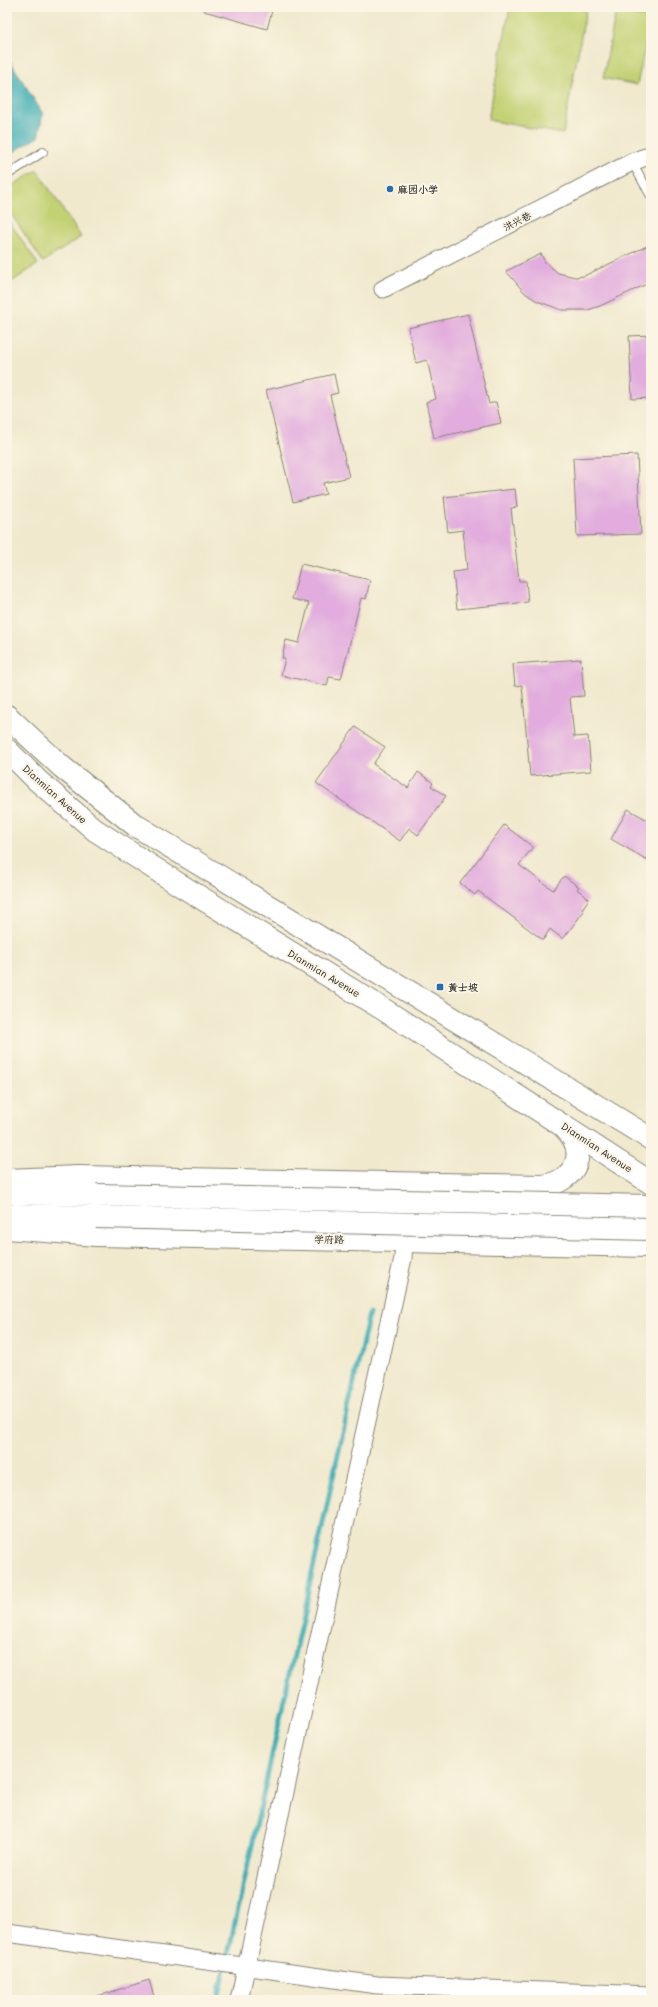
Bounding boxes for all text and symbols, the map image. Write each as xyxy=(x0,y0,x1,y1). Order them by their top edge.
place label: 麻园小学 xyxy=(397,182,438,196)
marker: 麻园小学 xyxy=(385,184,395,194)
street label: 洪兴巷 xyxy=(500,207,534,234)
street label: Dianmian Avenue xyxy=(20,761,90,827)
street label: Dianmian Avenue xyxy=(285,946,363,1000)
place label: 黄士坡 xyxy=(448,980,478,994)
marker: 黄士坡 xyxy=(435,982,445,992)
street label: Dianmian Avenue xyxy=(559,1119,635,1175)
street label: 学府路 xyxy=(314,1232,344,1246)

